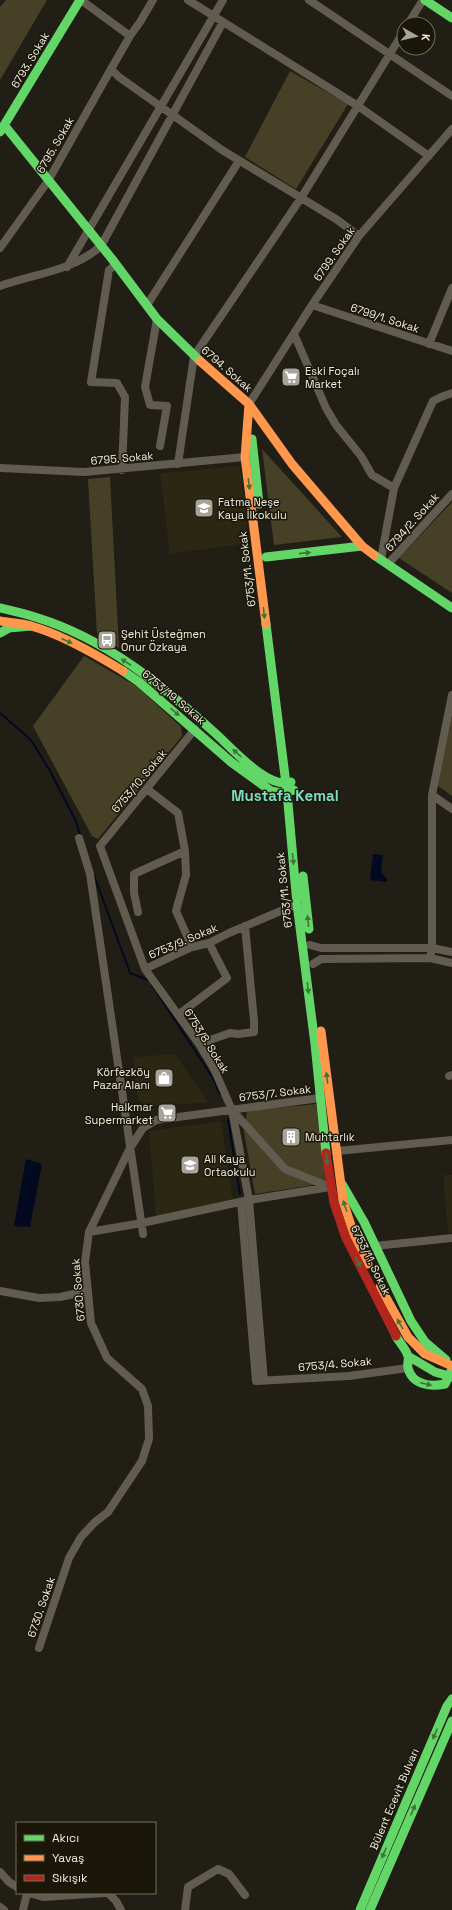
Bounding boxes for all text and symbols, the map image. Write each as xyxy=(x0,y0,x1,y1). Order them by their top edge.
north arrow xyxy=(396,16,436,56)
street label: 6793. Sokak xyxy=(8,29,52,91)
text: K xyxy=(418,33,433,42)
street label: 6795. Sokak xyxy=(33,114,77,176)
street label: 6799. Sokak xyxy=(310,224,358,284)
street label: 6799/1. Sokak xyxy=(349,300,421,336)
street label: 6794. Sokak xyxy=(199,343,255,395)
place label: Eski Foçalı Market xyxy=(305,364,359,391)
supermarket icon: Eski Foçalı Market xyxy=(280,366,302,388)
street label: 6795. Sokak xyxy=(90,448,154,468)
one-way arrow xyxy=(245,478,252,490)
street label: 6794/2. Sokak xyxy=(382,490,442,554)
place label: Fatma Neşe Kaya İlkokulu xyxy=(218,495,287,522)
school or university icon: Fatma Neşe Kaya İlkokulu xyxy=(193,497,215,519)
street label: 6753/11. Sokak xyxy=(235,530,259,608)
one-way arrow xyxy=(299,550,311,556)
one-way arrow xyxy=(261,607,267,619)
place label: Şehit Üsteğmen Onur Özkaya xyxy=(121,626,206,654)
bus stop icon: Şehit Üsteğmen Onur Özkaya xyxy=(96,629,118,651)
one-way arrow xyxy=(62,638,73,644)
one-way arrow xyxy=(120,658,132,665)
street label: 6753/19. Sokak xyxy=(140,667,208,728)
one-way arrow xyxy=(170,708,181,717)
street label: 6753/10. Sokak xyxy=(108,746,170,816)
one-way arrow xyxy=(232,748,242,757)
district label: Mustafa Kemal xyxy=(231,786,339,805)
street label: 6753/11. Sokak xyxy=(273,851,295,929)
one-way arrow xyxy=(290,853,296,865)
one-way arrow xyxy=(305,915,311,927)
street label: 6753/9. Sokak xyxy=(146,920,220,962)
one-way arrow xyxy=(305,982,311,994)
street label: 6753/8. Sokak xyxy=(182,1006,233,1076)
place label: Körfezköy Pazar Alanı xyxy=(93,1065,150,1092)
shop icon: Körfezköy Pazar Alanı xyxy=(153,1067,175,1089)
one-way arrow xyxy=(324,1072,331,1084)
street label: 6753/7. Sokak xyxy=(238,1082,312,1104)
place label: Halkmar Supermarket xyxy=(85,1100,153,1127)
supermarket icon: Halkmar Supermarket xyxy=(156,1102,178,1124)
building icon: Muhtarlık xyxy=(280,1126,302,1148)
place label: Muhtarlık xyxy=(305,1130,355,1144)
place label: Ali Kaya Ortaokulu xyxy=(204,1152,256,1179)
one-way arrow xyxy=(323,1153,330,1165)
school or university icon: Ali Kaya Ortaokulu xyxy=(179,1154,201,1176)
one-way arrow xyxy=(342,1200,348,1212)
street label: 6753/11. Sokak xyxy=(348,1223,394,1297)
one-way arrow xyxy=(355,1256,362,1268)
street label: 6730. Sokak xyxy=(68,1258,88,1322)
one-way arrow xyxy=(397,1318,404,1330)
street label: 6753/4. Sokak xyxy=(298,1354,372,1374)
one-way arrow xyxy=(420,1381,432,1387)
street label: 6730. Sokak xyxy=(24,1575,58,1639)
one-way arrow xyxy=(432,1728,438,1739)
street label: Bülent Ecevit Bulvarı xyxy=(366,1746,422,1852)
one-way arrow xyxy=(410,1804,417,1816)
legend xyxy=(16,1822,156,1894)
text: Akıcı xyxy=(52,1830,79,1846)
one-way arrow xyxy=(381,1848,387,1859)
text: Yavaş xyxy=(52,1850,84,1866)
text: Sıkışık xyxy=(52,1870,88,1886)

